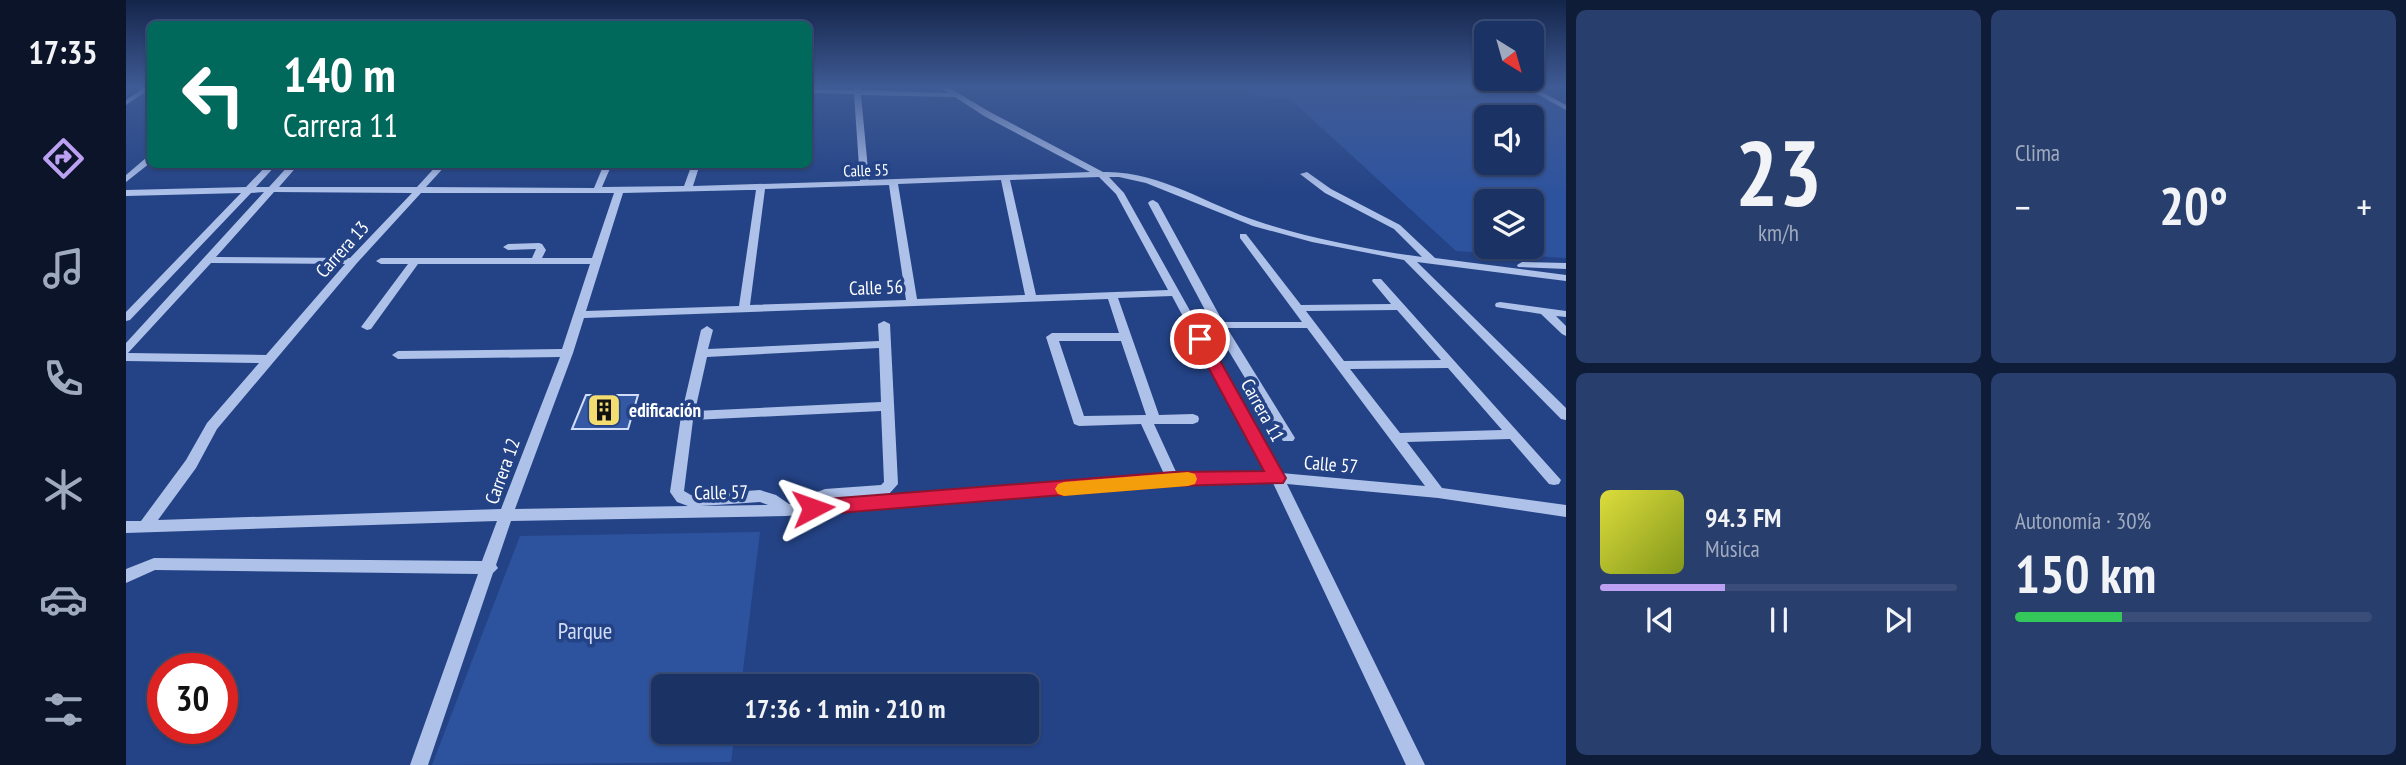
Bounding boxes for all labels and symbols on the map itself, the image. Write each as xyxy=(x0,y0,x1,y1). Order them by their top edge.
north arrow xyxy=(1474,21,1544,91)
street label: Calle 55 xyxy=(843,159,889,181)
street label: Carrera 13 xyxy=(310,216,374,282)
street label: Calle 56 xyxy=(849,274,903,300)
pin xyxy=(1170,309,1230,369)
street label: Carrera 11 xyxy=(1236,374,1290,446)
building icon: edificación xyxy=(585,391,623,429)
place label: edificación xyxy=(629,398,701,422)
street label: Carrera 12 xyxy=(479,435,525,507)
street label: Calle 57 xyxy=(1303,450,1359,478)
position arrow xyxy=(776,471,850,545)
street label: Calle 57 xyxy=(694,480,748,504)
park label: Parque xyxy=(558,616,612,645)
speed limit sign: 30 xyxy=(147,653,238,744)

